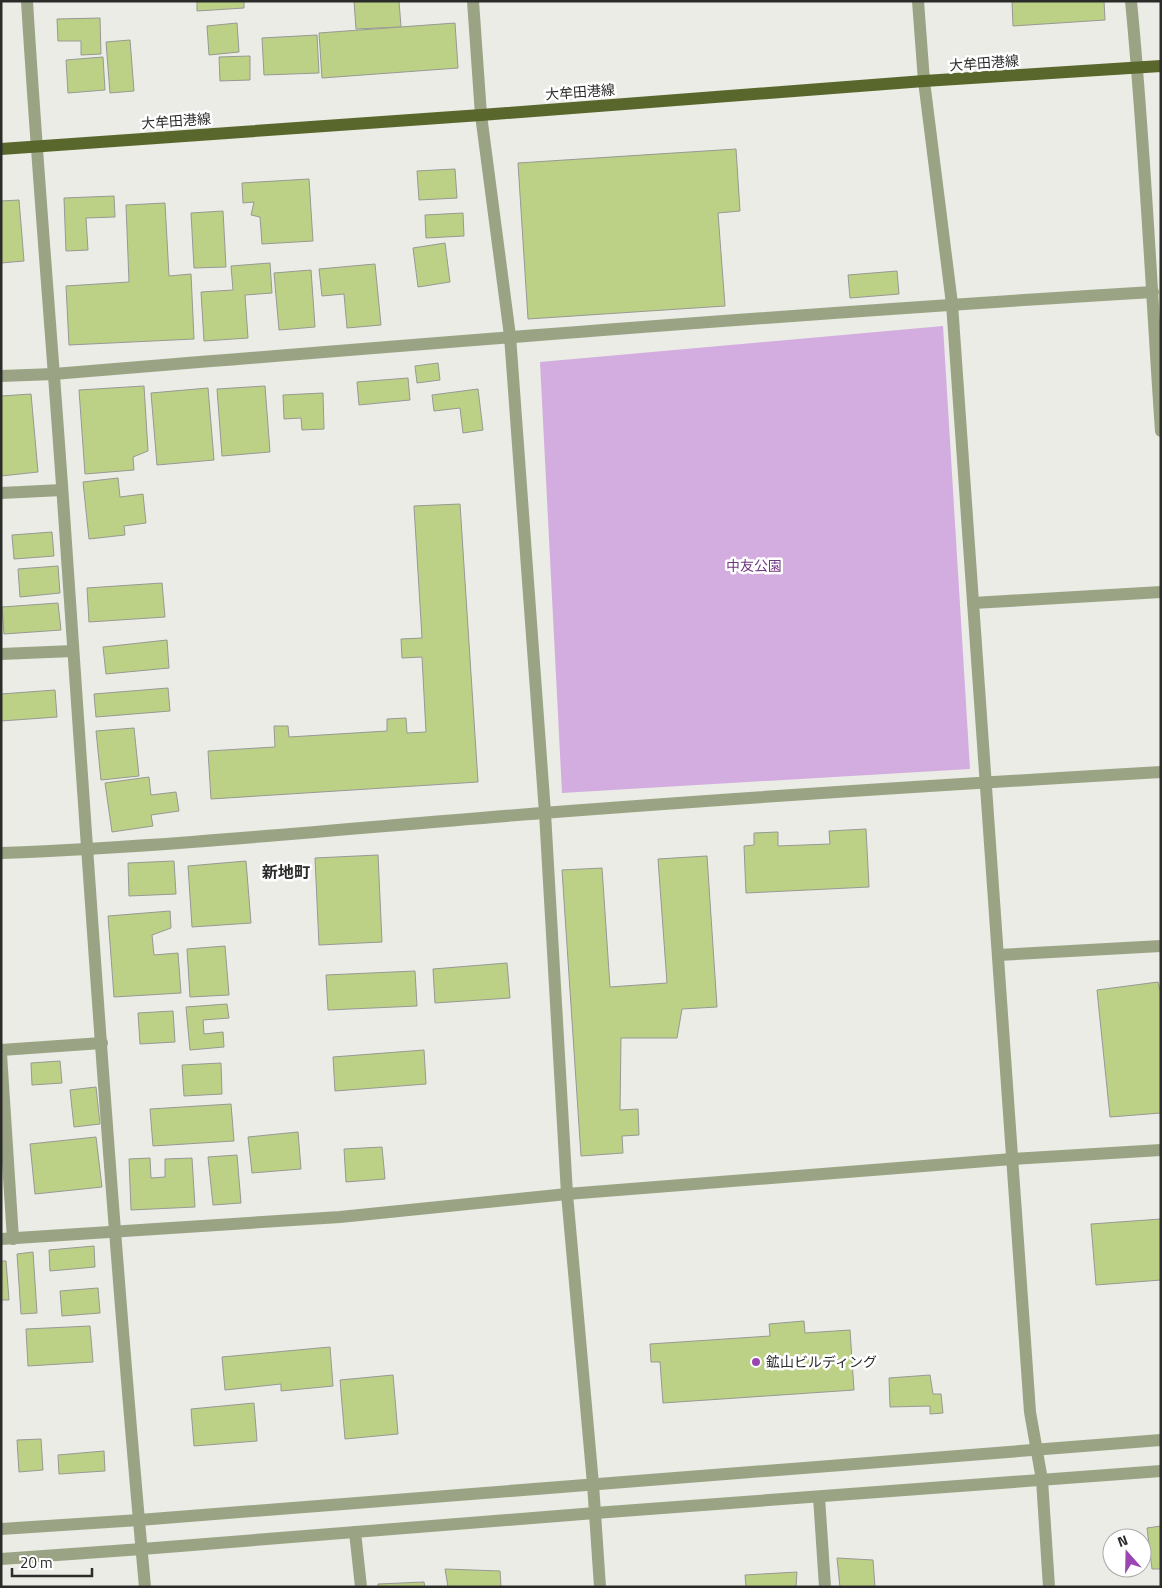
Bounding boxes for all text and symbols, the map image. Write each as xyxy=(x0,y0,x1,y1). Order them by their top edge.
street label: 大牟田港線 xyxy=(948,50,1020,75)
street label: 大牟田港線 xyxy=(544,79,616,104)
street label: 大牟田港線 xyxy=(140,108,212,133)
park label: 中友公園 xyxy=(726,555,782,576)
district label: 新地町 xyxy=(262,860,310,884)
place label: 鉱山ビルディング xyxy=(766,1351,877,1372)
marker: 鉱山ビルディング xyxy=(750,1356,762,1368)
north arrow xyxy=(1102,1528,1152,1578)
text: N xyxy=(1114,1529,1131,1552)
scale bar xyxy=(12,1546,92,1578)
text: 20 m xyxy=(20,1551,53,1574)

